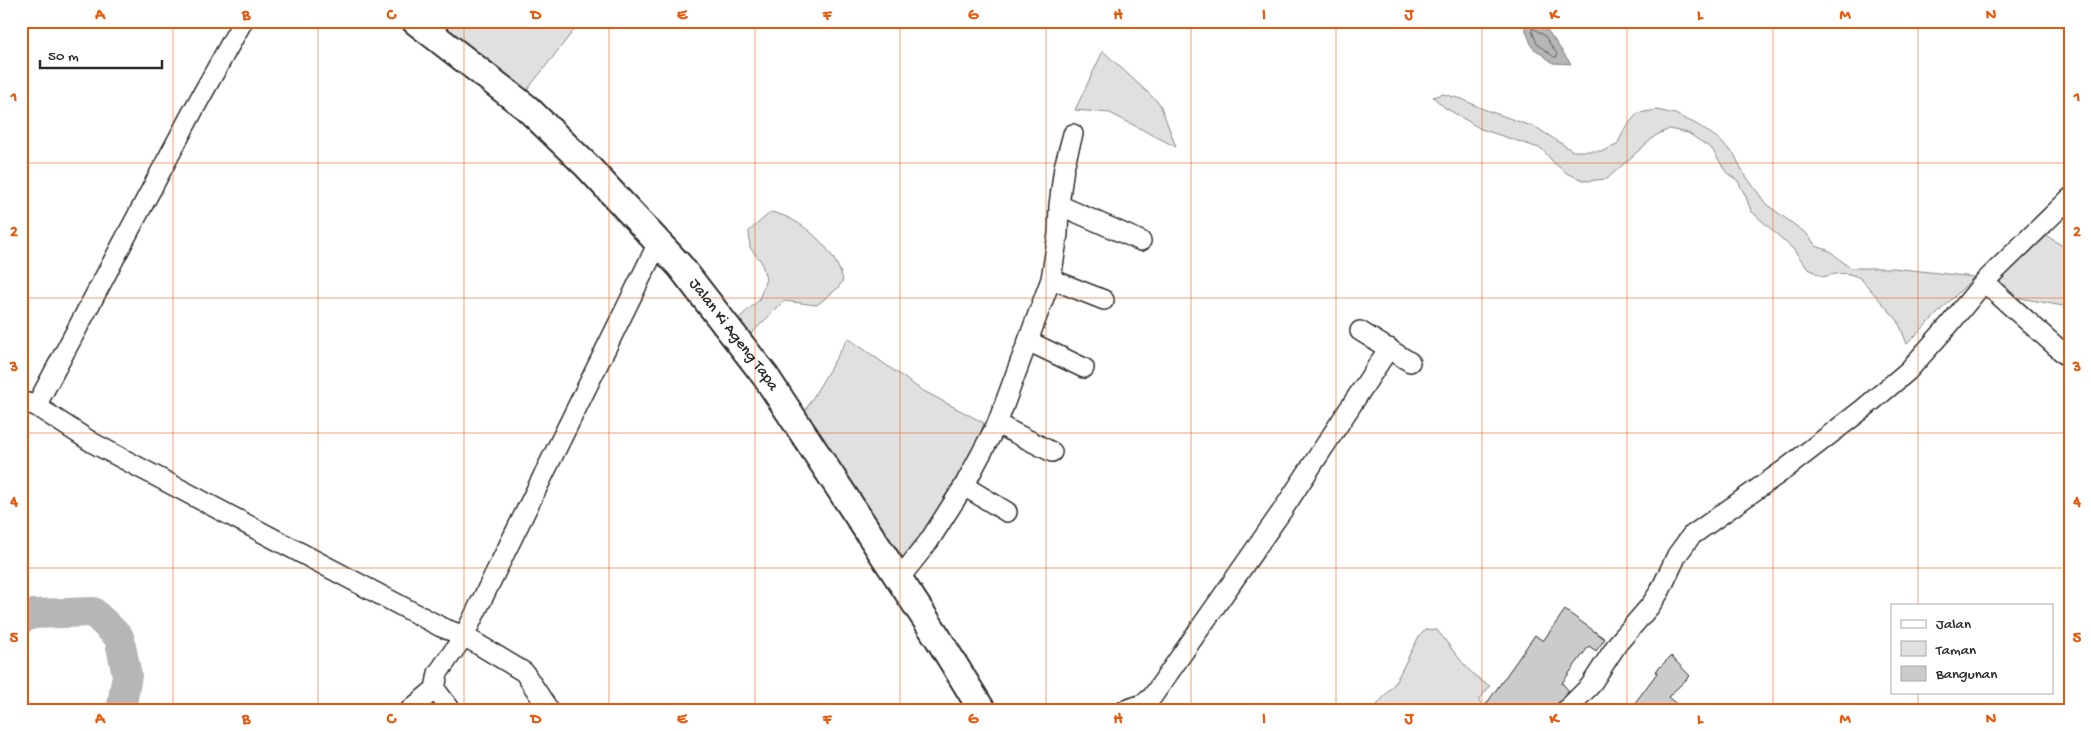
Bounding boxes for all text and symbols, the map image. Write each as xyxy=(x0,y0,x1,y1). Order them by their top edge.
text: A xyxy=(94,7,106,26)
text: B xyxy=(241,7,251,26)
text: C xyxy=(386,7,397,26)
text: D xyxy=(529,7,542,26)
text: E xyxy=(677,7,688,26)
text: F xyxy=(822,7,833,26)
text: G xyxy=(968,7,979,26)
text: H xyxy=(1113,7,1123,26)
text: I xyxy=(1262,7,1266,26)
text: J xyxy=(1404,7,1415,26)
text: K xyxy=(1549,7,1561,26)
text: L xyxy=(1697,7,1704,26)
text: M xyxy=(1839,7,1851,26)
text: N xyxy=(1986,7,1997,26)
scale bar xyxy=(40,38,162,70)
text: 50 m xyxy=(48,48,79,66)
text: 1 xyxy=(10,89,17,108)
text: 1 xyxy=(2073,89,2080,108)
text: 2 xyxy=(10,224,18,243)
text: 2 xyxy=(2073,224,2081,243)
street label: Jalan Ki Ageng Tapa xyxy=(684,275,783,396)
text: 3 xyxy=(9,359,18,378)
text: 3 xyxy=(2072,359,2081,378)
text: 4 xyxy=(9,494,18,513)
text: 4 xyxy=(2072,494,2081,513)
legend xyxy=(1891,604,2054,694)
text: Jalan xyxy=(1936,616,1971,634)
text: 5 xyxy=(10,630,19,649)
text: 5 xyxy=(2073,630,2082,649)
text: Taman xyxy=(1935,642,1976,660)
text: Bangunan xyxy=(1935,666,1997,684)
text: A xyxy=(94,711,106,730)
text: B xyxy=(241,711,251,730)
text: C xyxy=(386,711,397,730)
text: D xyxy=(529,711,542,730)
text: E xyxy=(677,711,688,730)
text: F xyxy=(822,711,833,730)
text: G xyxy=(968,711,979,730)
text: H xyxy=(1113,711,1123,730)
text: I xyxy=(1262,711,1266,730)
text: J xyxy=(1404,711,1415,730)
text: K xyxy=(1549,711,1561,730)
text: L xyxy=(1697,711,1704,730)
text: M xyxy=(1839,711,1851,730)
text: N xyxy=(1986,711,1997,730)

